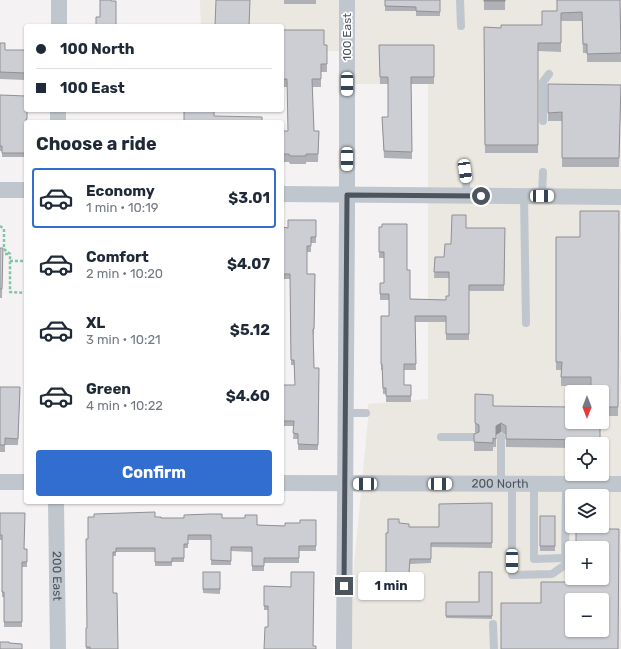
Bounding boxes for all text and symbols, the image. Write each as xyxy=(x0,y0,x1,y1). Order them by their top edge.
street label: 100 East xyxy=(340,13,354,61)
text: 100 North xyxy=(60,40,135,58)
car xyxy=(341,72,353,96)
text: 100 East xyxy=(60,79,125,97)
text: Choose a ride xyxy=(36,133,157,155)
car xyxy=(341,147,353,171)
car xyxy=(457,158,473,184)
icon: car xyxy=(38,180,74,216)
text: Economy xyxy=(86,182,155,200)
route start xyxy=(472,187,490,205)
text: $3.01 xyxy=(228,189,270,207)
car xyxy=(530,190,554,202)
text: 1 min · 10:19 xyxy=(86,200,158,215)
icon: car xyxy=(38,246,74,282)
text: Comfort xyxy=(86,248,149,266)
text: $4.07 xyxy=(227,255,270,273)
text: 2 min · 10:20 xyxy=(86,266,163,281)
icon: car xyxy=(38,312,74,348)
text: XL xyxy=(86,314,105,332)
text: $5.12 xyxy=(230,321,270,339)
text: 3 min · 10:21 xyxy=(86,332,161,347)
icon: car xyxy=(38,378,74,414)
text: Green xyxy=(86,380,131,398)
north arrow xyxy=(565,385,609,429)
map controls xyxy=(565,385,609,637)
text: $4.60 xyxy=(226,387,270,405)
text: 4 min · 10:22 xyxy=(86,398,163,413)
button: locate xyxy=(565,437,609,481)
button: Confirm xyxy=(36,450,272,496)
street label: 200 North xyxy=(471,477,529,491)
car xyxy=(353,478,377,490)
car xyxy=(428,478,452,490)
button: layers xyxy=(565,489,609,533)
button: + xyxy=(565,541,609,585)
car xyxy=(506,549,518,573)
street label: 200 East xyxy=(50,551,64,601)
callout: 1 min xyxy=(358,572,424,600)
route end xyxy=(335,577,353,595)
text: 1 min xyxy=(374,578,408,593)
button: − xyxy=(565,593,609,637)

